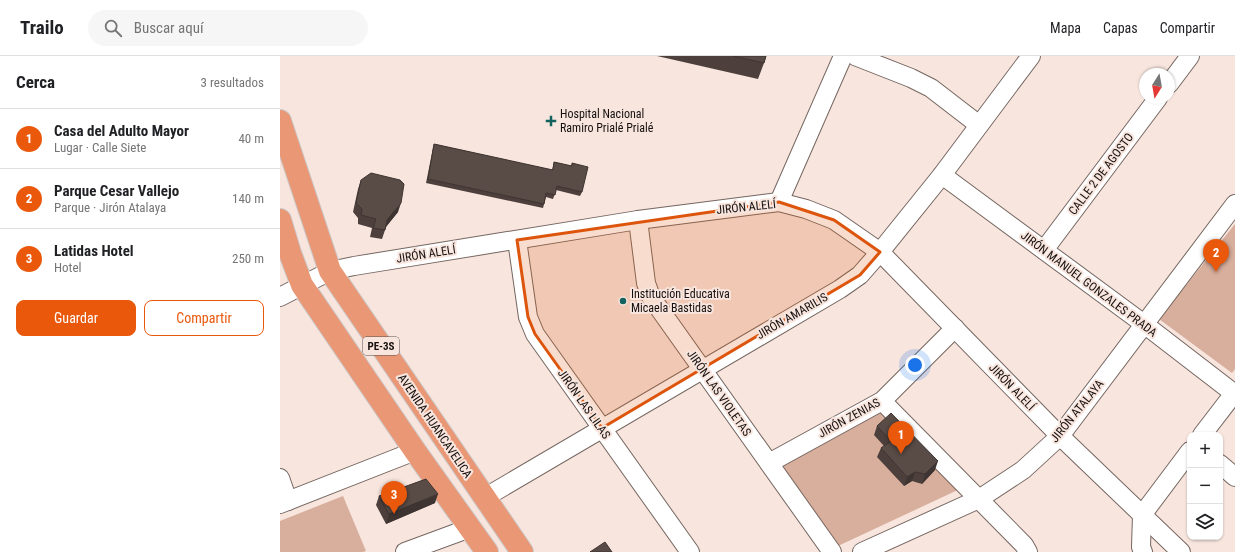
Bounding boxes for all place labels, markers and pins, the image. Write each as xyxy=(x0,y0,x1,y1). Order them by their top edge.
place label: Hospital Nacional Ramiro Prialé Prialé xyxy=(560,107,654,135)
marker: Hospital Nacional Ramiro Prialé Prialé xyxy=(545,115,557,127)
pin: 2 xyxy=(1203,239,1229,272)
place label: Institución Educativa Micaela Bastidas xyxy=(631,287,730,315)
marker: Institución Educativa Micaela Bastidas xyxy=(618,296,628,306)
pin: 1 xyxy=(888,421,914,454)
pin: 3 xyxy=(381,481,407,514)

